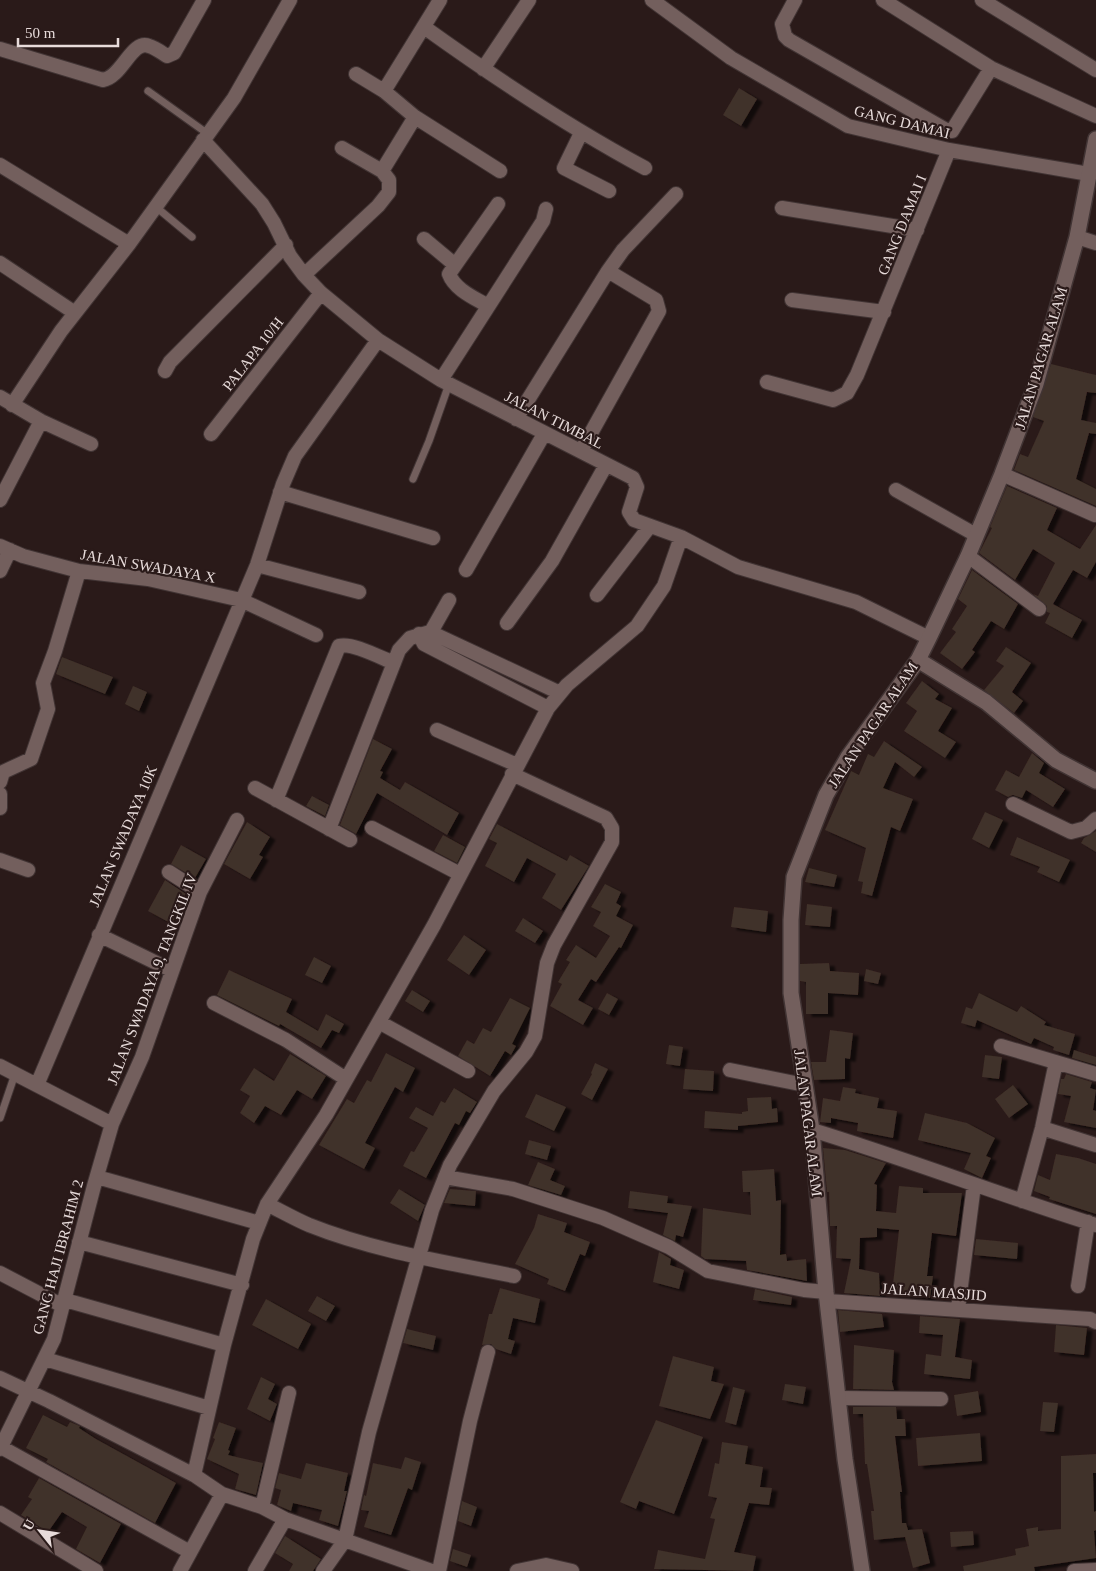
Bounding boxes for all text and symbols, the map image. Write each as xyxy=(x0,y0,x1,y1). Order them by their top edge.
scale bar xyxy=(18,15,118,47)
text: 50 m xyxy=(25,25,56,41)
street label: GANG DAMAI xyxy=(853,102,951,142)
street label: GANG DAMAI I xyxy=(875,173,929,277)
street label: JALAN PAGAR ALAM xyxy=(1012,285,1070,431)
street label: PALAPA 10/H xyxy=(219,314,287,394)
street label: JALAN TIMBAL xyxy=(502,388,606,452)
street label: JALAN SWADAYA X xyxy=(79,546,217,586)
street label: JALAN PAGAR ALAM xyxy=(825,659,921,791)
street label: JALAN SWADAYA 10K xyxy=(86,763,160,909)
street label: JALAN SWADAYA 9, TANGKIL IV xyxy=(104,871,200,1087)
street label: JALAN PAGAR ALAM xyxy=(791,1049,825,1197)
street label: GANG HAJI IBRAHIM 2 xyxy=(30,1178,86,1336)
street label: JALAN MASJID xyxy=(881,1280,987,1304)
north arrow xyxy=(15,1506,65,1556)
text: U xyxy=(20,1517,38,1533)

